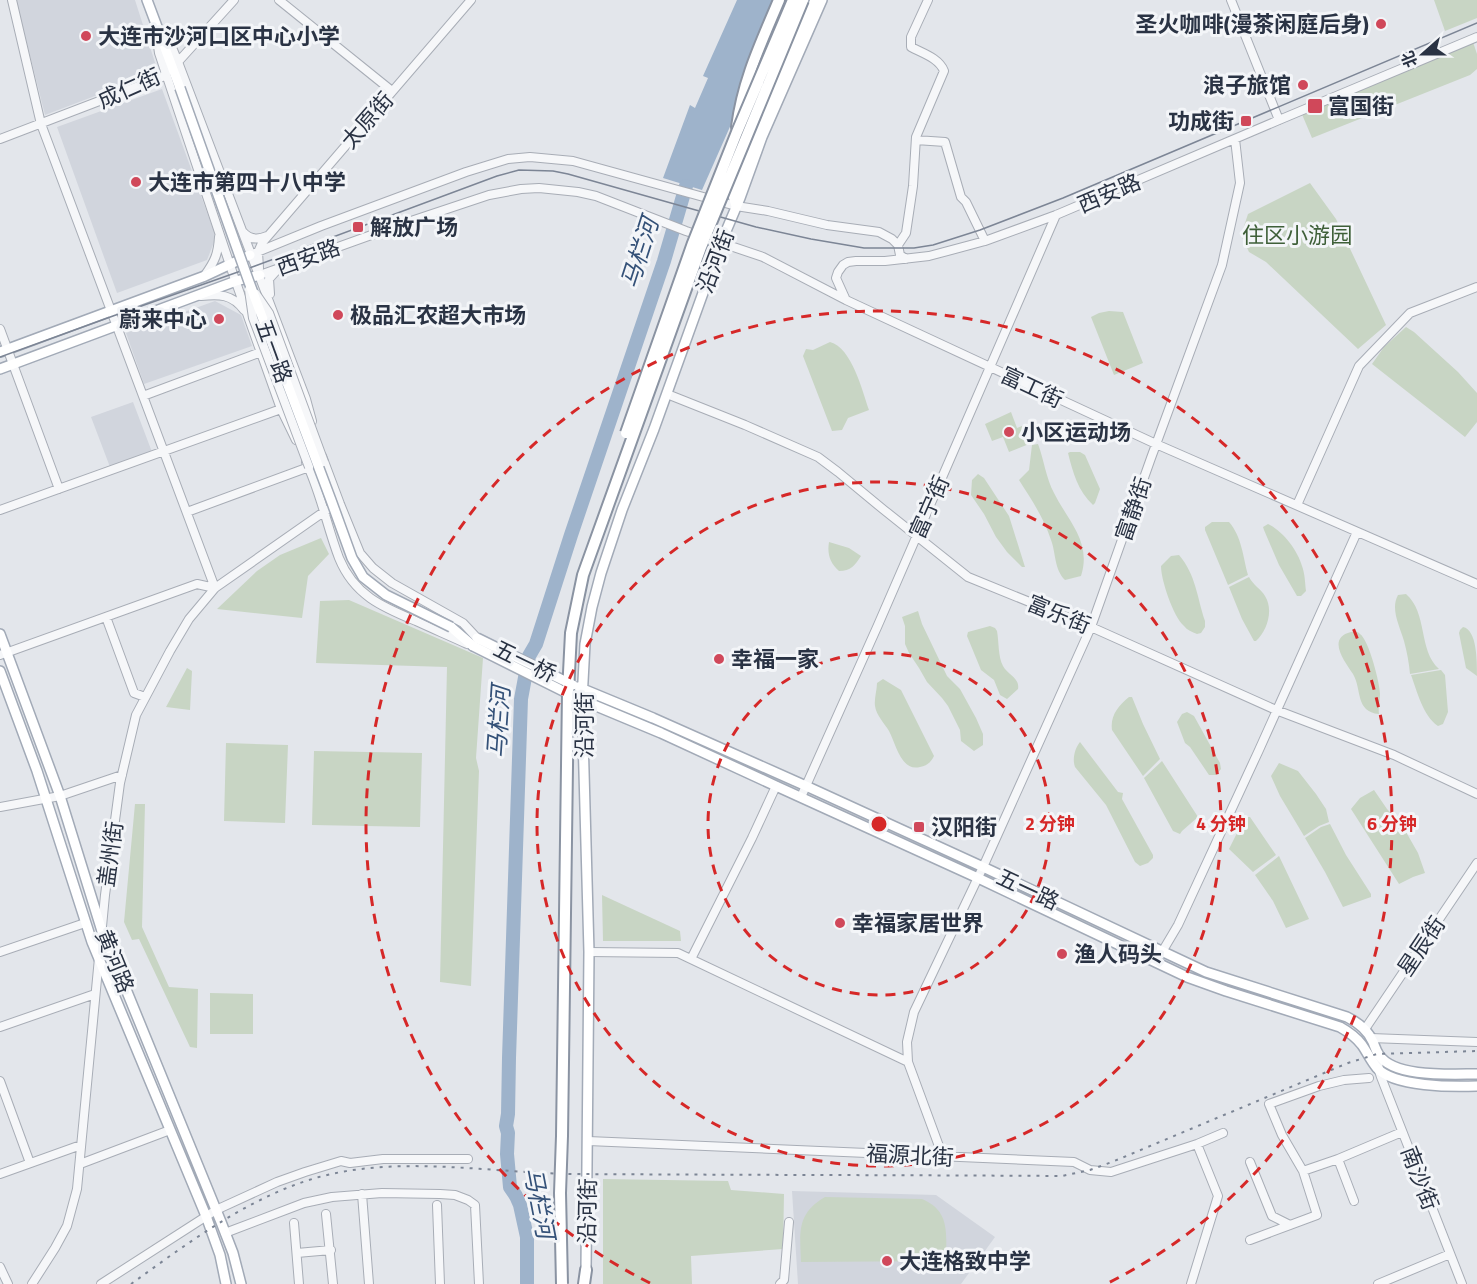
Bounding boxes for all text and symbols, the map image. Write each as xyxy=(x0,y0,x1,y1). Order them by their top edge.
place label: 圣火咖啡(漫茶闲庭后身) xyxy=(1135,7,1369,41)
marker: 圣火咖啡(漫茶闲庭后身) xyxy=(1374,17,1388,31)
place label: 大连市沙河口区中心小学 xyxy=(98,19,340,53)
north arrow xyxy=(1393,24,1453,84)
marker: 大连市沙河口区中心小学 xyxy=(79,29,93,43)
text: 北 xyxy=(1395,48,1423,71)
street label: 成仁街 xyxy=(92,59,166,117)
place label: 浪子旅馆 xyxy=(1203,68,1291,102)
marker: 浪子旅馆 xyxy=(1296,78,1310,92)
street label: 太原街 xyxy=(333,84,401,156)
place label: 富国街 xyxy=(1328,89,1394,123)
marker: 富国街 xyxy=(1306,97,1324,115)
place label: 功成街 xyxy=(1168,104,1234,138)
marker: 功成街 xyxy=(1239,114,1253,128)
street label: 西安路 xyxy=(1072,164,1146,222)
place label: 大连市第四十八中学 xyxy=(148,165,346,199)
marker: 大连市第四十八中学 xyxy=(129,175,143,189)
water label: 马栏河 xyxy=(611,209,669,292)
place label: 解放广场 xyxy=(370,210,458,244)
park label: 住区小游园 xyxy=(1242,218,1352,252)
marker: 解放广场 xyxy=(351,220,365,234)
street label: 沿河街 xyxy=(687,224,743,298)
street label: 西安路 xyxy=(271,230,345,284)
place label: 极品汇农超大市场 xyxy=(350,298,526,332)
place label: 蔚来中心 xyxy=(119,302,207,336)
marker: 极品汇农超大市场 xyxy=(331,308,345,322)
marker: 蔚来中心 xyxy=(212,312,226,326)
street label: 五一路 xyxy=(247,314,301,388)
street label: 富工街 xyxy=(995,358,1069,416)
place label: 小区运动场 xyxy=(1021,415,1131,449)
marker: 小区运动场 xyxy=(1002,425,1016,439)
street label: 富宁街 xyxy=(900,470,958,544)
street label: 富静街 xyxy=(1106,472,1160,546)
street label: 富乐街 xyxy=(1022,586,1096,642)
street label: 五一桥 xyxy=(488,631,562,691)
place label: 幸福一家 xyxy=(731,642,819,676)
marker: 幸福一家 xyxy=(712,652,726,666)
water label: 马栏河 xyxy=(478,681,519,759)
street label: 沿河街 xyxy=(567,692,601,758)
place label: 汉阳街 xyxy=(931,810,997,844)
text: 2 分钟 xyxy=(1025,810,1075,837)
text: 4 分钟 xyxy=(1196,810,1246,837)
text: 6 分钟 xyxy=(1367,810,1417,837)
centre of rings xyxy=(869,814,889,834)
street label: 盖州街 xyxy=(89,819,131,889)
marker: 汉阳街 xyxy=(912,820,926,834)
street label: 五一路 xyxy=(991,860,1065,918)
place label: 幸福家居世界 xyxy=(852,906,984,940)
street label: 星辰街 xyxy=(1388,909,1454,983)
marker: 幸福家居世界 xyxy=(833,916,847,930)
street label: 黄河路 xyxy=(87,924,143,998)
place label: 渔人码头 xyxy=(1074,937,1162,971)
marker: 渔人码头 xyxy=(1055,947,1069,961)
street label: 福源北街 xyxy=(865,1136,955,1174)
street label: 南沙街 xyxy=(1392,1141,1448,1215)
water label: 马栏河 xyxy=(515,1164,565,1246)
street label: 沿河街 xyxy=(569,1178,605,1244)
place label: 大连格致中学 xyxy=(899,1244,1031,1278)
marker: 大连格致中学 xyxy=(880,1254,894,1268)

